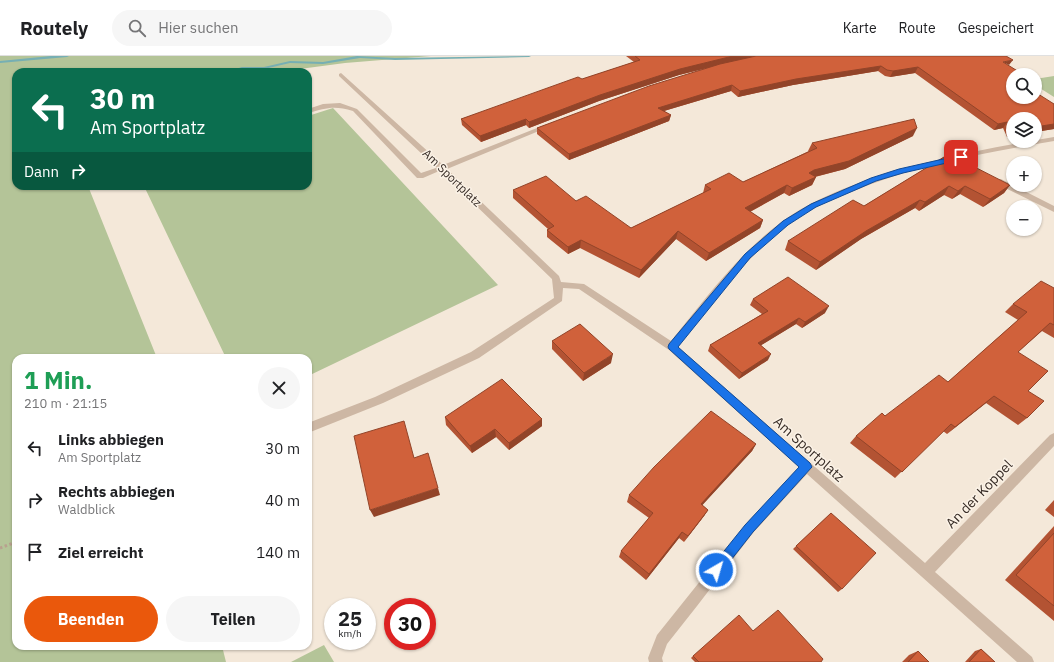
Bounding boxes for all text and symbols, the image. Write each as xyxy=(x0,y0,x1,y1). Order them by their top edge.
search box xyxy=(112,10,392,46)
text: Routely xyxy=(20,16,88,40)
icon: search xyxy=(126,17,148,39)
text: Hier suchen xyxy=(158,18,239,37)
text: Karte xyxy=(843,19,877,37)
text: Route xyxy=(899,19,936,37)
text: Gespeichert xyxy=(958,19,1034,37)
map controls xyxy=(1006,68,1042,236)
button: search xyxy=(1006,68,1042,104)
text: 30 m xyxy=(90,80,155,117)
icon: left xyxy=(24,84,76,136)
button: layers xyxy=(1006,112,1042,148)
text: Am Sportplatz xyxy=(90,116,205,139)
pin xyxy=(944,140,978,174)
street label: Am Sportplatz xyxy=(420,146,485,210)
icon: arrive xyxy=(950,146,972,168)
button: + xyxy=(1006,156,1042,192)
icon: right xyxy=(67,160,89,182)
text: Dann xyxy=(24,162,59,181)
button: − xyxy=(1006,200,1042,236)
text: 1 Min. xyxy=(24,364,92,396)
button: close xyxy=(258,367,300,409)
text: 210 m · 21:15 xyxy=(24,395,107,412)
street label: Am Sportplatz xyxy=(770,412,849,486)
text: Links abbiegen xyxy=(58,430,164,449)
icon: left xyxy=(24,437,46,459)
text: 30 m xyxy=(265,439,300,458)
text: Am Sportplatz xyxy=(58,449,141,466)
street label: An der Koppel xyxy=(942,456,1016,532)
text: Rechts abbiegen xyxy=(58,482,175,501)
icon: right xyxy=(24,489,46,511)
text: 40 m xyxy=(265,491,300,510)
text: Waldblick xyxy=(58,501,115,518)
icon: arrive xyxy=(24,541,46,563)
text: Ziel erreicht xyxy=(58,543,144,562)
text: 140 m xyxy=(256,543,300,562)
position arrow xyxy=(695,549,737,591)
button: Beenden xyxy=(24,596,158,642)
button: Teilen xyxy=(166,596,300,642)
speed limit sign: 30 xyxy=(384,598,436,650)
text: 25 xyxy=(338,605,362,632)
text: km/h xyxy=(338,627,362,640)

